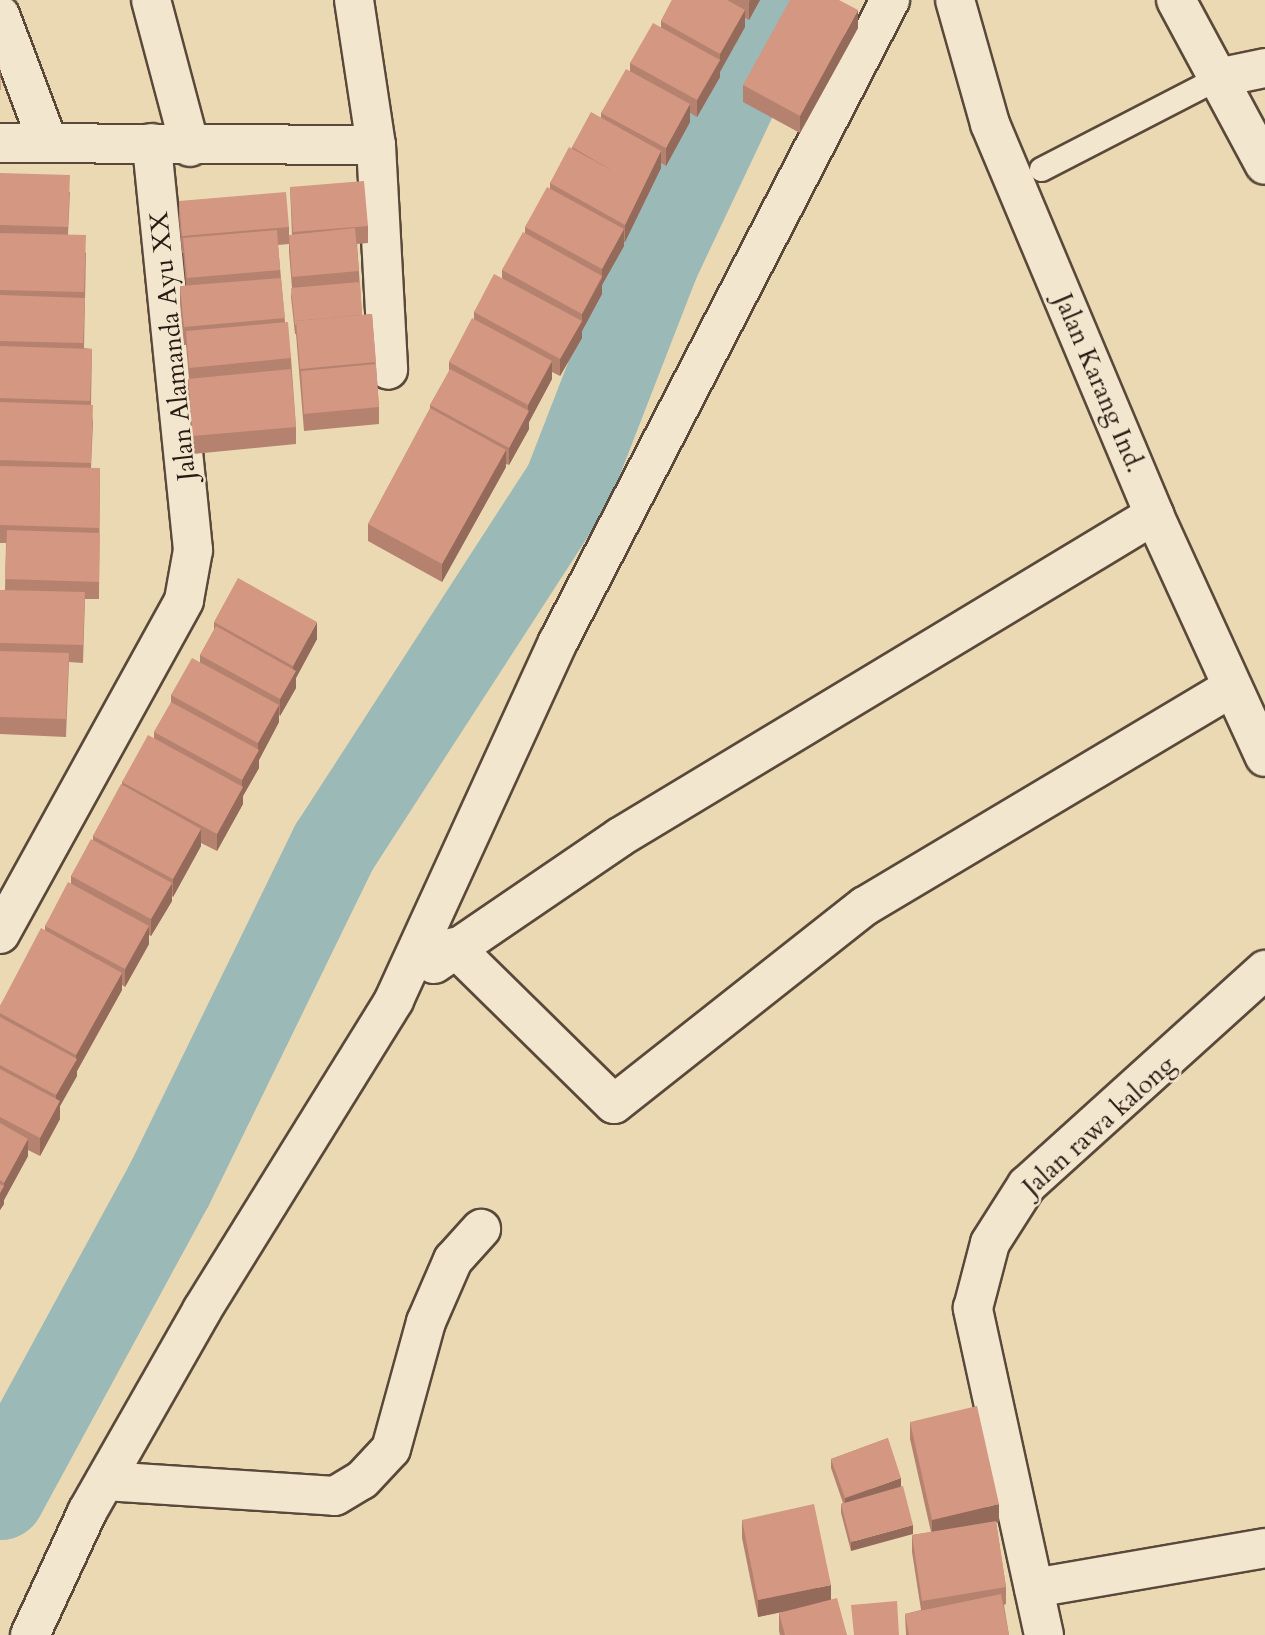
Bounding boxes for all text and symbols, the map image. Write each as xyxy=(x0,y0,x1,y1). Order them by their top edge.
street label: Jalan Alamanda Ayu XX xyxy=(143,210,203,482)
street label: Jalan Karang Ind. xyxy=(1047,289,1151,477)
street label: Jalan rawa kalong xyxy=(1016,1049,1182,1203)

